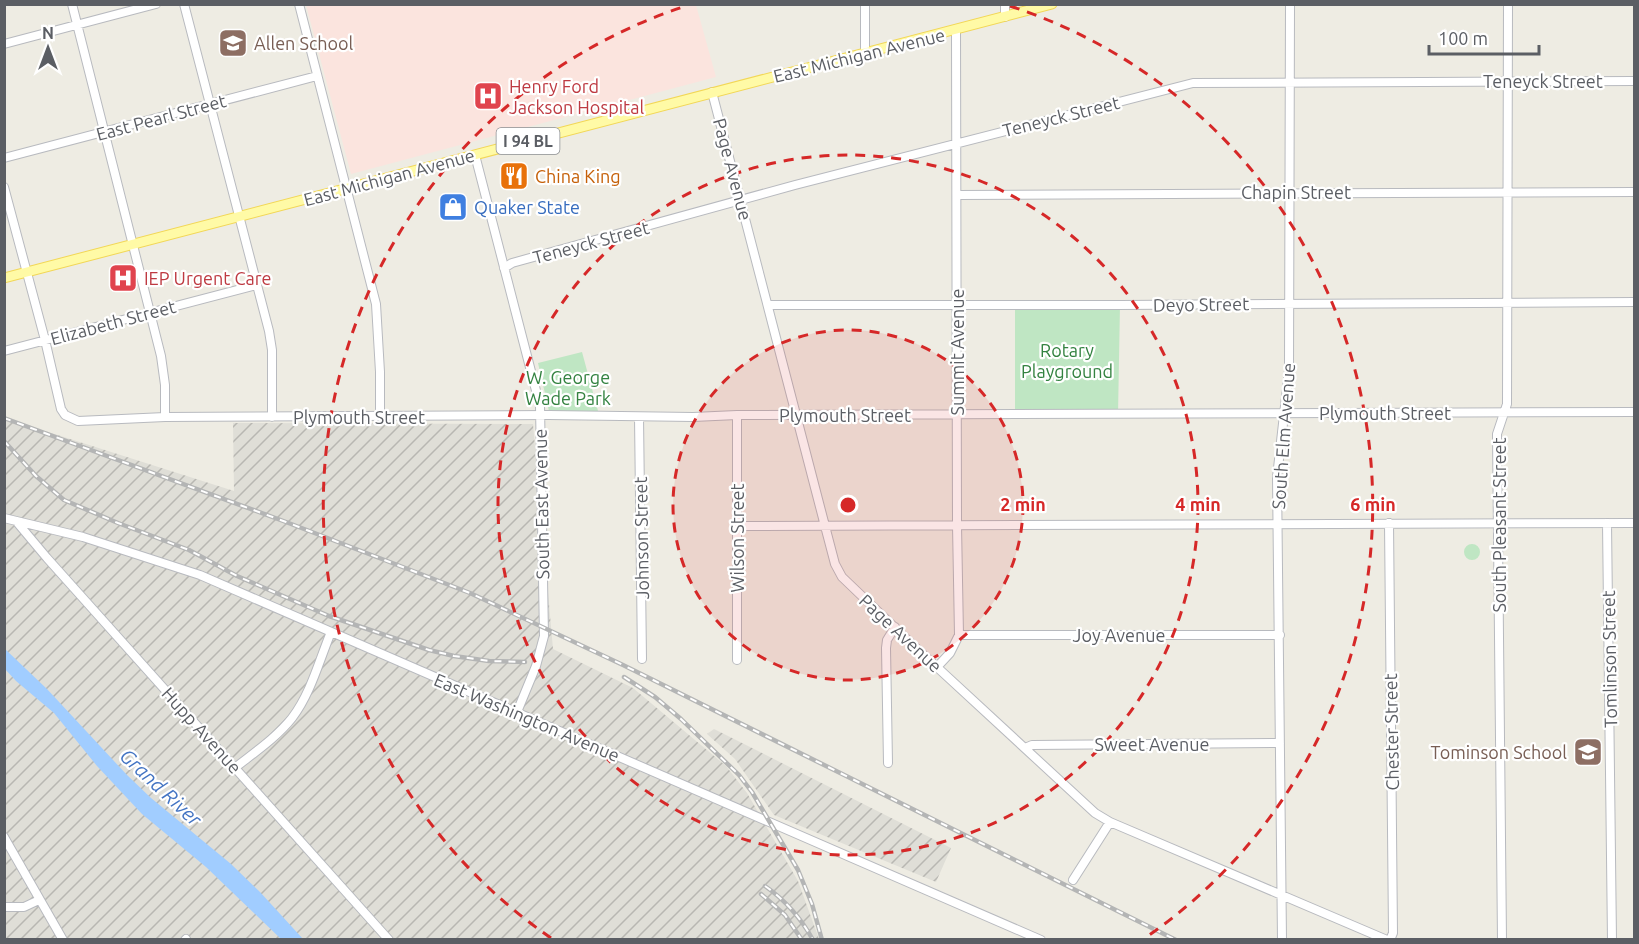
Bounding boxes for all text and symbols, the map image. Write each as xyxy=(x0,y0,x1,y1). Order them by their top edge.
north arrow xyxy=(18,18,78,78)
scale bar xyxy=(1429,18,1538,56)
text: N xyxy=(42,24,54,42)
street label: East Michigan Avenue xyxy=(771,24,947,86)
school or university icon: Allen School xyxy=(217,27,249,59)
text: 100 m xyxy=(1438,28,1488,48)
place label: Allen School xyxy=(254,33,354,53)
street label: Teneyck Street xyxy=(1483,71,1603,91)
place label: Henry Ford Jackson Hospital xyxy=(509,76,644,117)
hospital icon: Henry Ford Jackson Hospital xyxy=(472,80,504,112)
street label: East Pearl Street xyxy=(94,90,228,144)
street label: Teneyck Street xyxy=(1000,92,1122,140)
street label: Page Avenue xyxy=(710,116,756,222)
road number: I 94 BL xyxy=(496,128,560,154)
street label: East Michigan Avenue xyxy=(301,145,477,209)
restaurant icon: China King xyxy=(498,160,530,192)
place label: China King xyxy=(535,166,621,186)
street label: Chapin Street xyxy=(1241,182,1351,202)
shop icon: Quaker State xyxy=(437,191,469,223)
place label: Quaker State xyxy=(474,197,580,218)
street label: Teneyck Street xyxy=(531,217,651,267)
hospital icon: IEP Urgent Care xyxy=(107,262,139,294)
place label: IEP Urgent Care xyxy=(144,268,272,288)
street label: Summit Avenue xyxy=(947,289,967,416)
street label: Deyo Street xyxy=(1153,293,1249,315)
street label: Elizabeth Street xyxy=(48,296,178,348)
park label: Rotary Playground xyxy=(1021,340,1113,381)
street label: South Elm Avenue xyxy=(1268,362,1298,510)
park label: W. George Wade Park xyxy=(525,367,611,408)
street label: Plymouth Street xyxy=(1319,403,1451,423)
street label: Plymouth Street xyxy=(779,405,911,425)
street label: Plymouth Street xyxy=(293,407,425,427)
street label: South East Avenue xyxy=(530,428,552,580)
street label: South Pleasant Street xyxy=(1489,437,1509,613)
street label: Johnson Street xyxy=(630,476,652,600)
street label: Wilson Street xyxy=(727,483,747,593)
text: 2 min xyxy=(1000,494,1046,514)
text: 4 min xyxy=(1175,494,1221,514)
text: 6 min xyxy=(1350,494,1396,514)
centre of rings xyxy=(838,495,858,515)
street label: Page Avenue xyxy=(856,590,946,676)
street label: Tomlinson Street xyxy=(1598,590,1620,728)
street label: Joy Avenue xyxy=(1073,625,1165,645)
street label: East Washington Avenue xyxy=(431,669,623,765)
street label: Chester Street xyxy=(1380,673,1402,791)
street label: Hupp Avenue xyxy=(158,683,246,777)
street label: Sweet Avenue xyxy=(1094,734,1210,754)
school or university icon: Tominson School xyxy=(1572,736,1604,768)
place label: Tominson School xyxy=(1431,742,1567,762)
water label: Grand River xyxy=(116,744,207,831)

